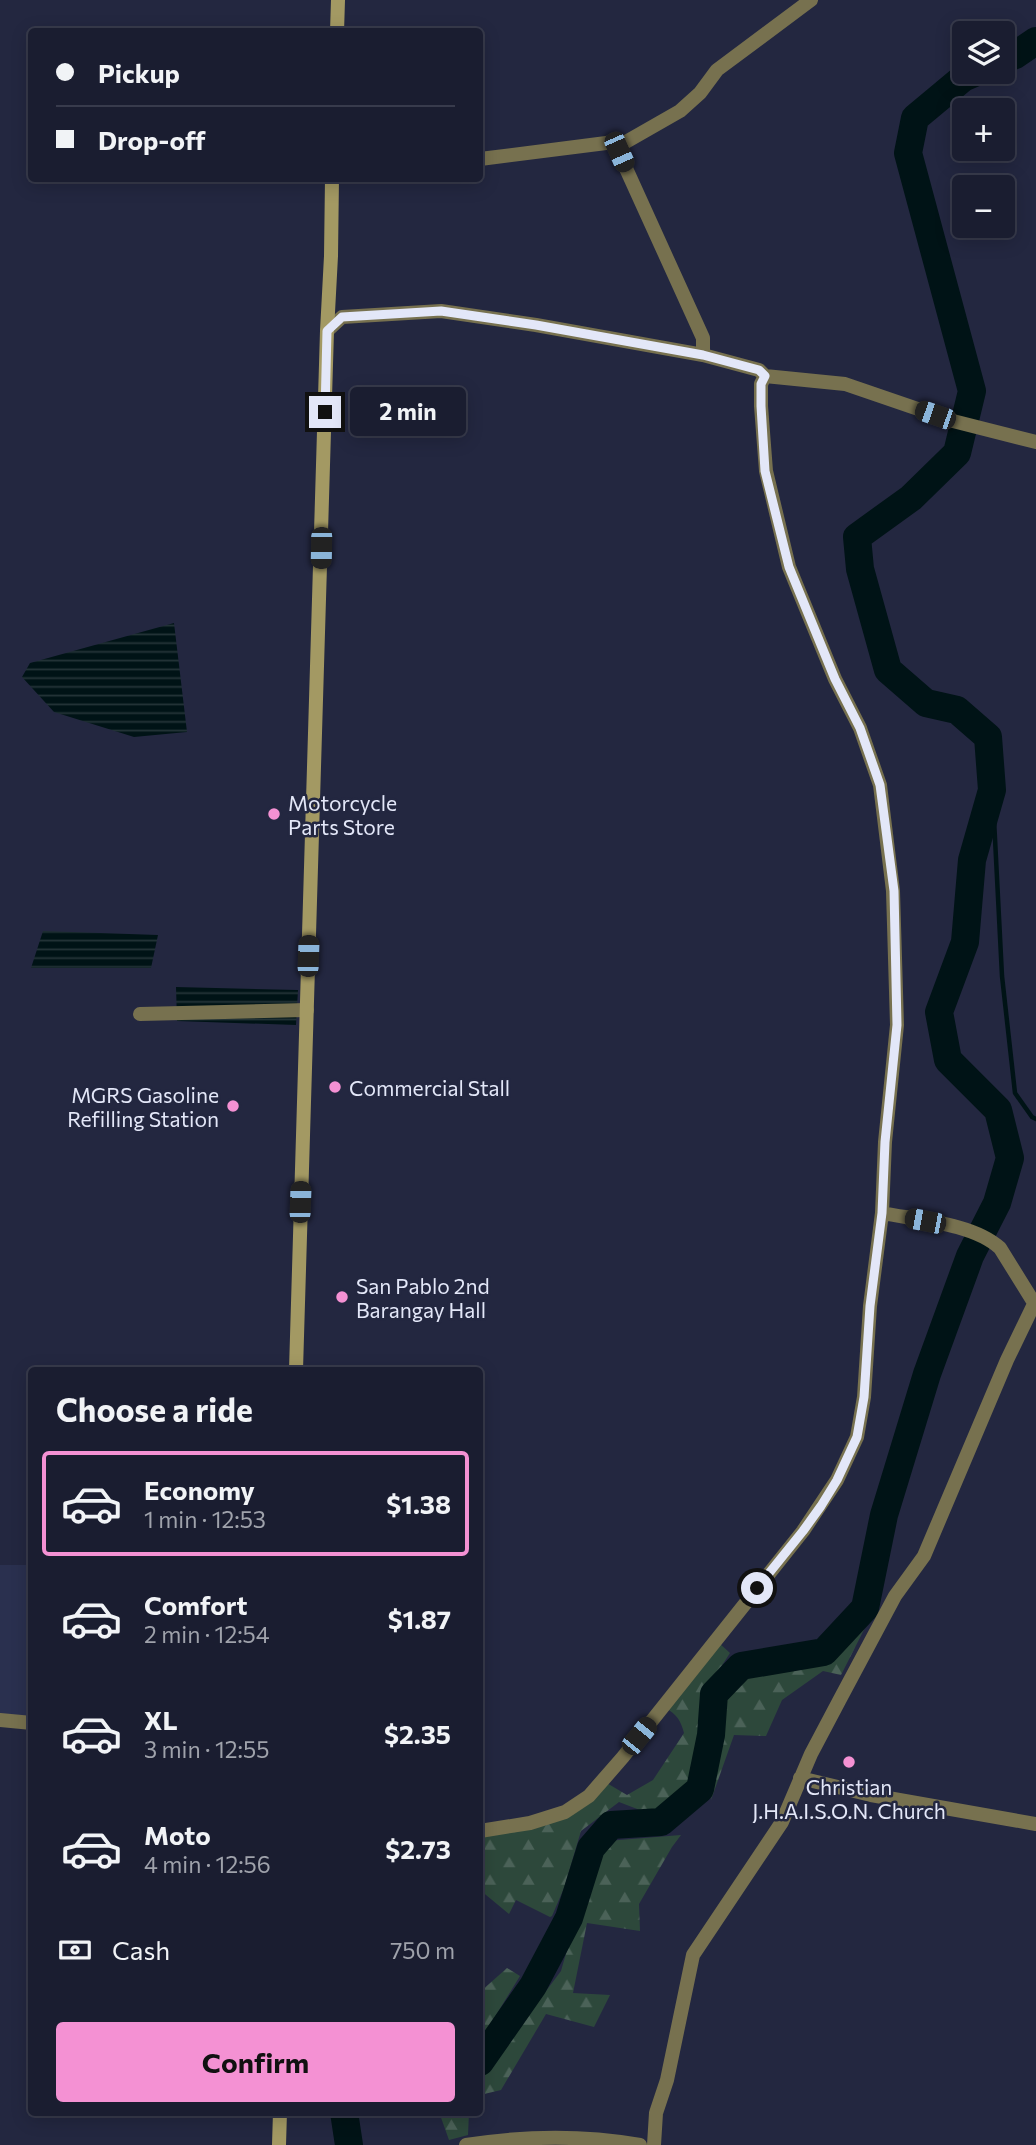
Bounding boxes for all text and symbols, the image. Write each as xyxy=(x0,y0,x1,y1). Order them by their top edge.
map controls xyxy=(952,21,1015,238)
button: layers xyxy=(952,21,1015,84)
text: Pickup xyxy=(98,57,180,88)
button: + xyxy=(952,98,1015,161)
text: Drop-off xyxy=(98,124,205,155)
car xyxy=(601,129,638,175)
button: − xyxy=(952,175,1015,238)
callout: 2 min xyxy=(350,388,465,436)
route end xyxy=(309,396,341,428)
text: 2 min xyxy=(379,397,437,425)
car xyxy=(912,398,959,432)
car xyxy=(311,527,332,569)
place label: Motorcycle Parts Store xyxy=(288,790,397,839)
marker: Motorcycle Parts Store xyxy=(266,806,282,822)
car xyxy=(297,935,320,977)
place label: Commercial Stall xyxy=(349,1075,510,1100)
marker: Commercial Stall xyxy=(327,1079,343,1095)
place label: MGRS Gasoline Refilling Station xyxy=(67,1082,219,1131)
marker: MGRS Gasoline Refilling Station xyxy=(225,1098,241,1114)
car xyxy=(289,1181,312,1223)
car xyxy=(903,1207,948,1235)
place label: San Pablo 2nd Barangay Hall xyxy=(356,1273,490,1322)
marker: San Pablo 2nd Barangay Hall xyxy=(334,1289,350,1305)
text: Choose a ride xyxy=(56,1389,253,1429)
icon: car xyxy=(60,1472,123,1535)
text: Economy xyxy=(144,1474,255,1505)
text: $1.38 xyxy=(386,1488,451,1519)
text: 1 min · 12:53 xyxy=(144,1505,266,1533)
route start xyxy=(741,1572,773,1604)
icon: car xyxy=(60,1587,123,1650)
text: Comfort xyxy=(144,1589,247,1620)
text: $1.87 xyxy=(388,1603,451,1634)
text: 2 min · 12:54 xyxy=(144,1620,270,1648)
icon: car xyxy=(60,1702,123,1765)
text: XL xyxy=(144,1704,178,1735)
car xyxy=(618,1713,661,1759)
text: $2.35 xyxy=(384,1718,451,1749)
text: 3 min · 12:55 xyxy=(144,1735,269,1763)
marker: Christian J.H.A.I.S.O.N. Church xyxy=(841,1754,857,1770)
place label: Christian J.H.A.I.S.O.N. Church xyxy=(752,1774,946,1823)
icon: car xyxy=(60,1817,123,1880)
text: Moto xyxy=(144,1819,211,1850)
text: $2.73 xyxy=(385,1833,451,1864)
text: 4 min · 12:56 xyxy=(144,1850,271,1878)
icon: cash xyxy=(56,1931,94,1969)
text: Cash xyxy=(112,1934,170,1965)
text: 750 m xyxy=(390,1936,455,1964)
button: Confirm xyxy=(56,2022,455,2102)

